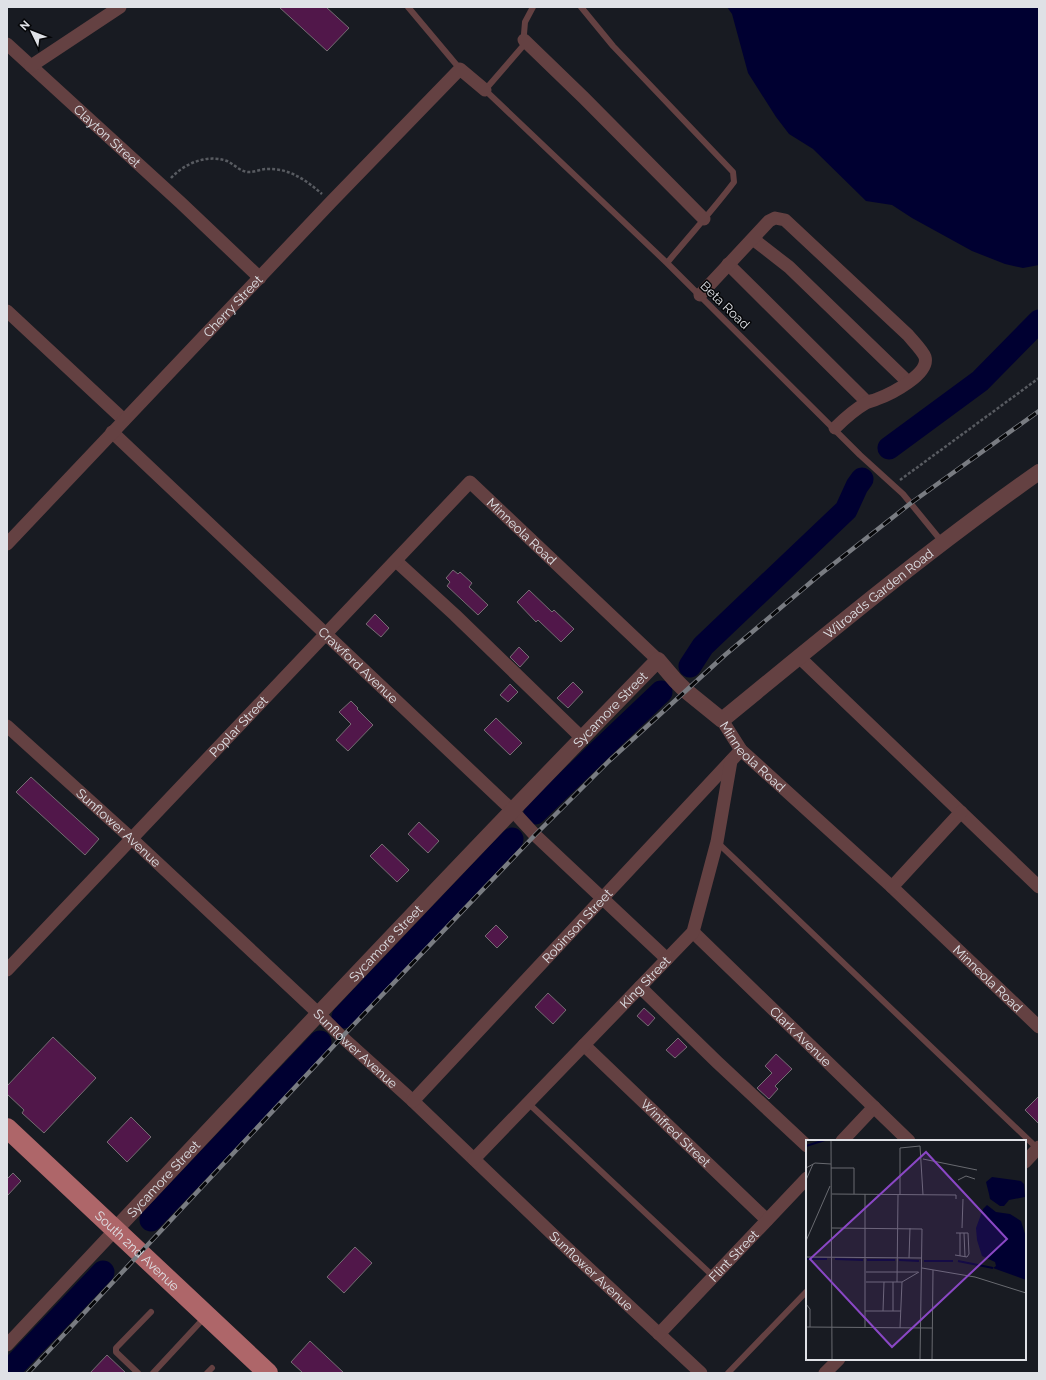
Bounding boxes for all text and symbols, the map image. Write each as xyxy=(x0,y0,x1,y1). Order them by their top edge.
north arrow xyxy=(12,12,52,52)
text: N xyxy=(17,18,33,33)
street label: Clayton Street xyxy=(71,101,144,171)
street label: Cherry Street xyxy=(200,271,266,340)
street label: Beta Road xyxy=(697,278,753,332)
street label: Minneola Road xyxy=(484,495,560,567)
street label: Wilroads Garden Road xyxy=(821,545,936,641)
street label: Crawford Avenue xyxy=(315,624,402,706)
street label: Sycamore Street xyxy=(570,668,651,750)
street label: Poplar Street xyxy=(206,692,271,760)
street label: Minneola Road xyxy=(717,719,789,794)
street label: Sunflower Avenue xyxy=(74,785,164,870)
street label: Robinson Street xyxy=(539,885,615,966)
street label: Sycamore Street xyxy=(346,901,426,984)
street label: Minneola Road xyxy=(950,942,1026,1015)
street label: King Street xyxy=(616,952,674,1011)
street label: Clark Avenue xyxy=(767,1003,835,1070)
street label: Sunflower Avenue xyxy=(311,1006,401,1091)
street label: Winifred Street xyxy=(638,1096,714,1170)
street label: Sycamore Street xyxy=(124,1137,203,1220)
inset map xyxy=(806,1140,1026,1360)
street label: South 2nd Avenue xyxy=(92,1207,183,1294)
street label: Flint Street xyxy=(705,1226,762,1285)
street label: Sunflower Avenue xyxy=(546,1228,637,1314)

